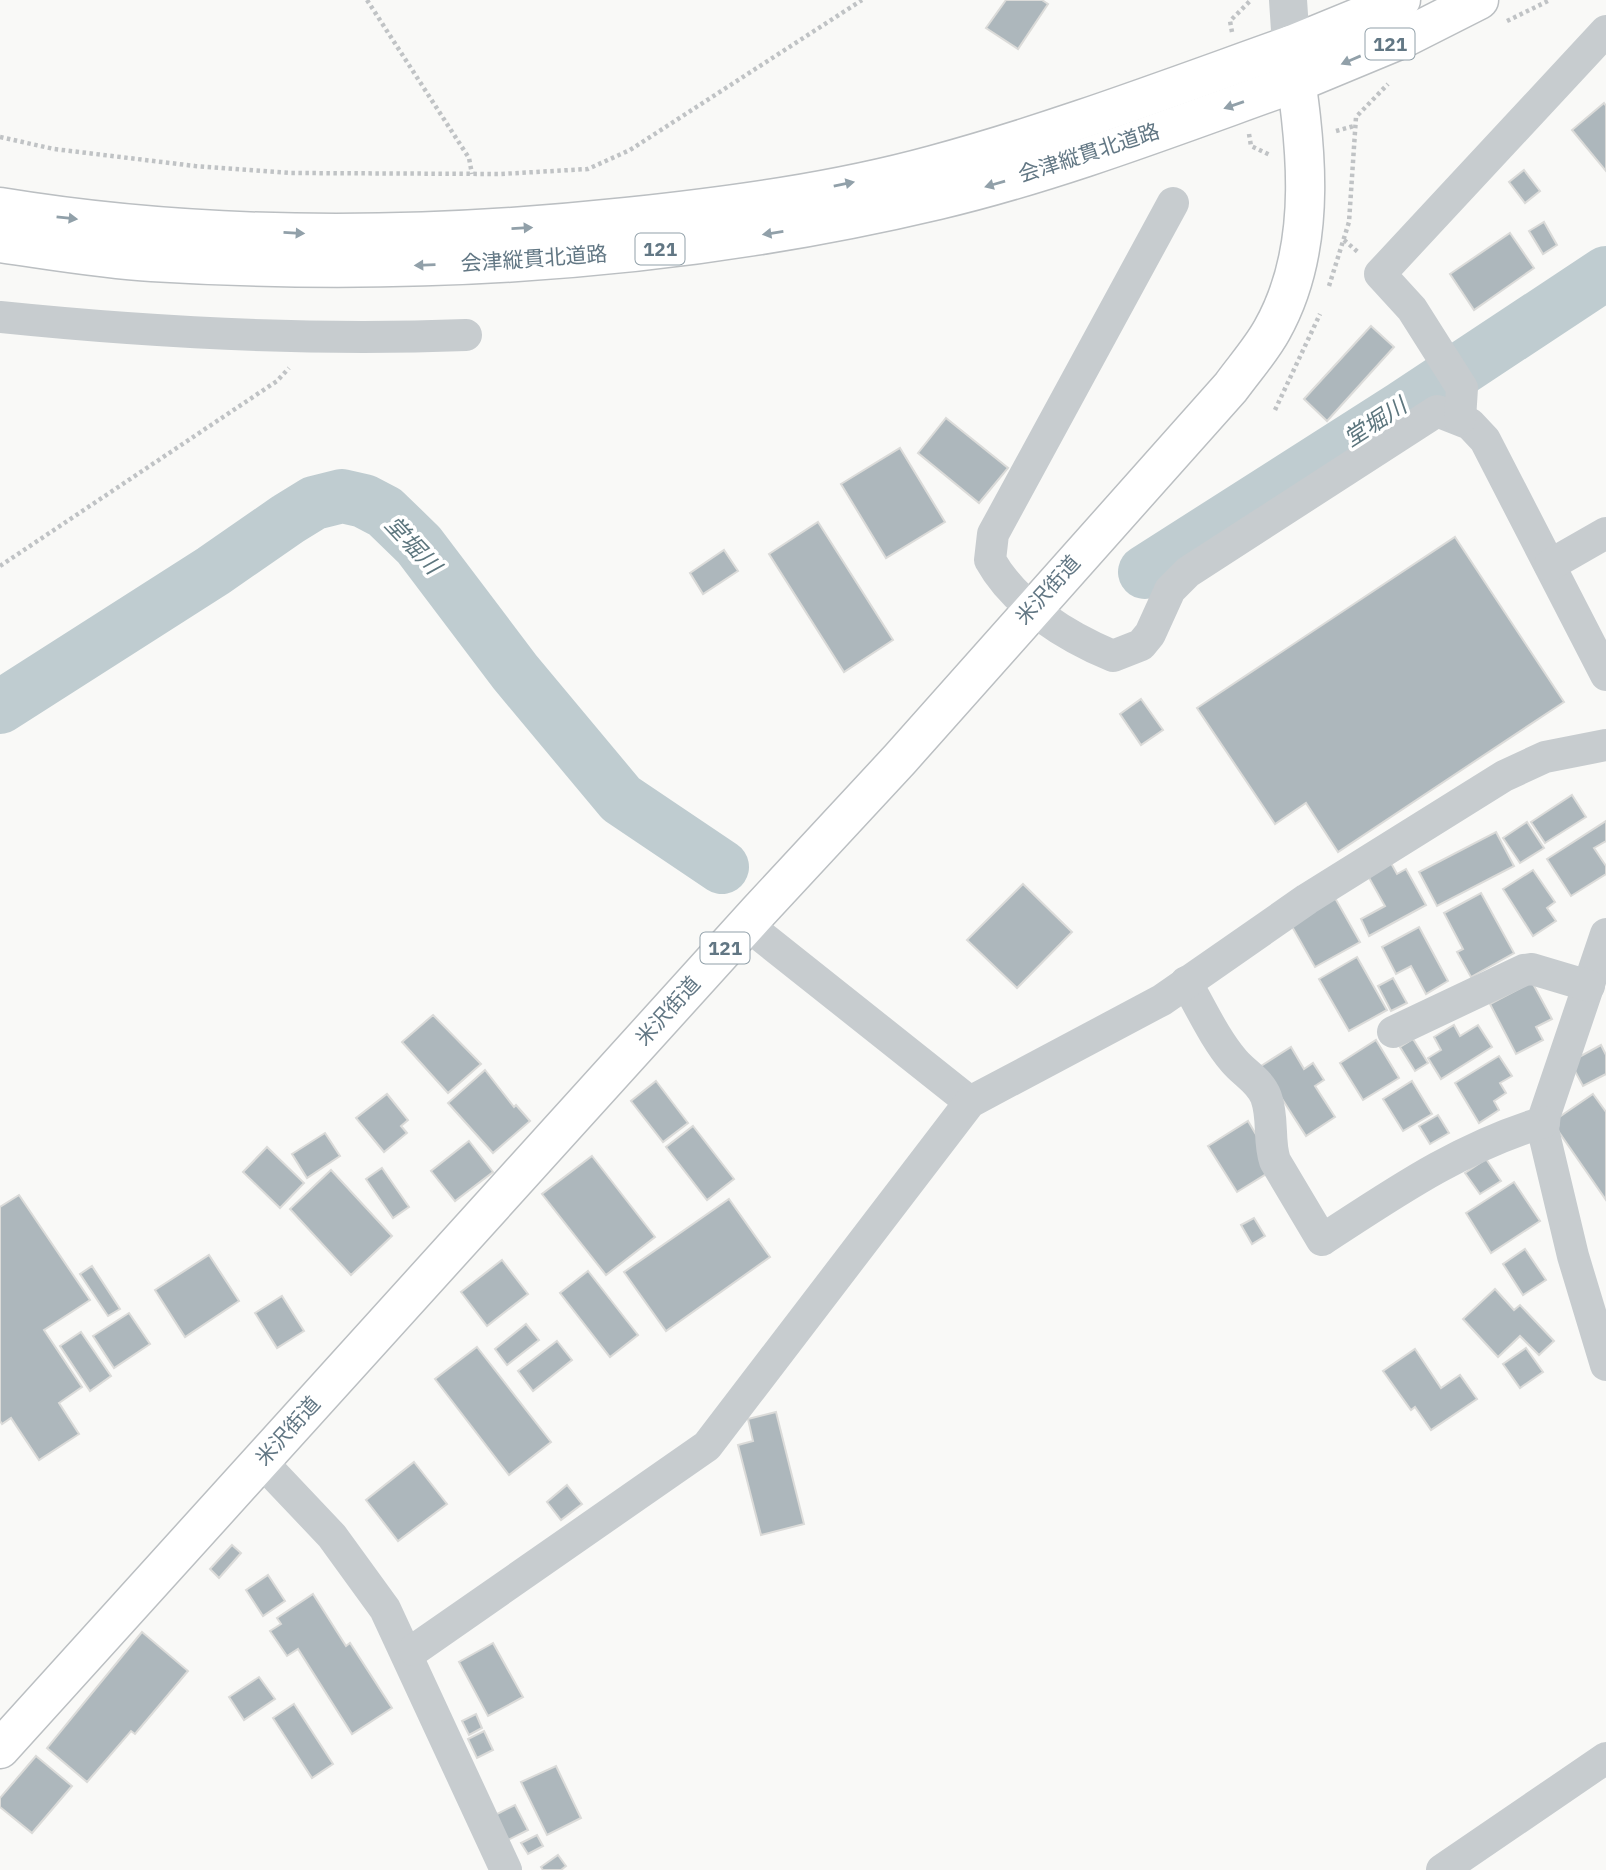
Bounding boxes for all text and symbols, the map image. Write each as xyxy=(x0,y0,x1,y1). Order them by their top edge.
road number: 121 xyxy=(1366,28,1414,60)
one-way arrow xyxy=(1340,55,1361,66)
one-way arrow xyxy=(1223,100,1244,111)
street label: 会津縦貫北道路 xyxy=(1014,116,1163,188)
one-way arrow xyxy=(833,179,855,190)
one-way arrow xyxy=(984,180,1005,190)
one-way arrow xyxy=(57,212,79,223)
one-way arrow xyxy=(511,222,533,233)
one-way arrow xyxy=(284,227,306,238)
one-way arrow xyxy=(762,228,784,239)
road number: 121 xyxy=(636,233,684,264)
street label: 会津縦貫北道路 xyxy=(460,239,608,277)
one-way arrow xyxy=(413,260,435,271)
water label: 堂堀川 xyxy=(1337,388,1414,453)
water label: 堂堀川 xyxy=(379,509,450,582)
street label: 米沢街道 xyxy=(1009,549,1086,630)
road number: 121 xyxy=(700,932,750,964)
street label: 米沢街道 xyxy=(629,970,706,1051)
street label: 米沢街道 xyxy=(249,1390,326,1471)

